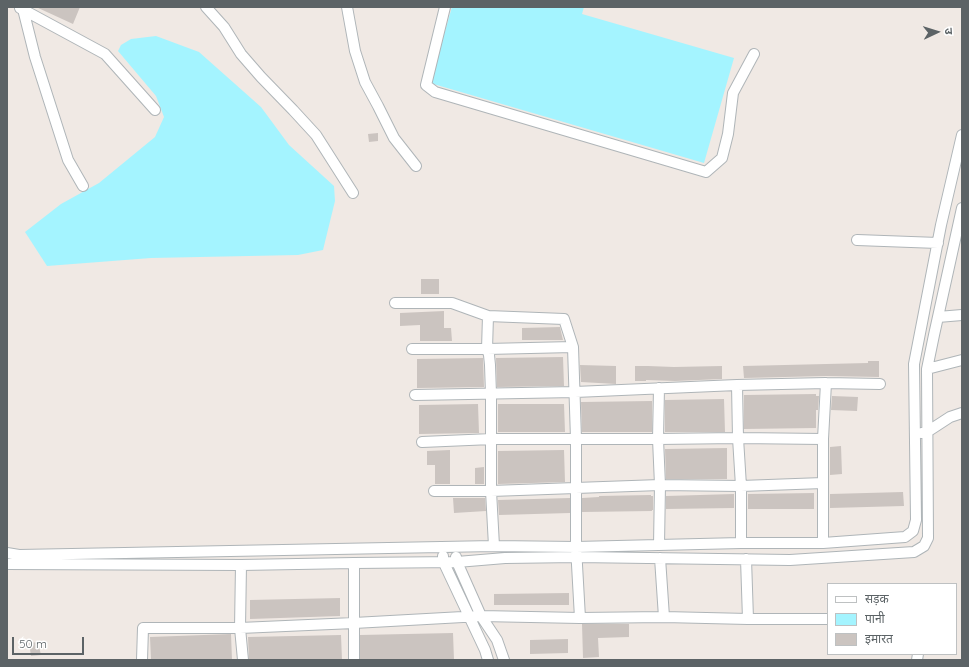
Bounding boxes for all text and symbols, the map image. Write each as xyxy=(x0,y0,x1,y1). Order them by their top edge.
north arrow xyxy=(917,12,957,52)
text: उ xyxy=(942,27,956,35)
legend xyxy=(827,583,957,655)
text: सड़क xyxy=(865,591,889,606)
text: पानी xyxy=(865,611,885,626)
scale bar xyxy=(14,629,86,655)
text: इमारत xyxy=(865,631,893,646)
text: 50 m xyxy=(19,636,47,651)

